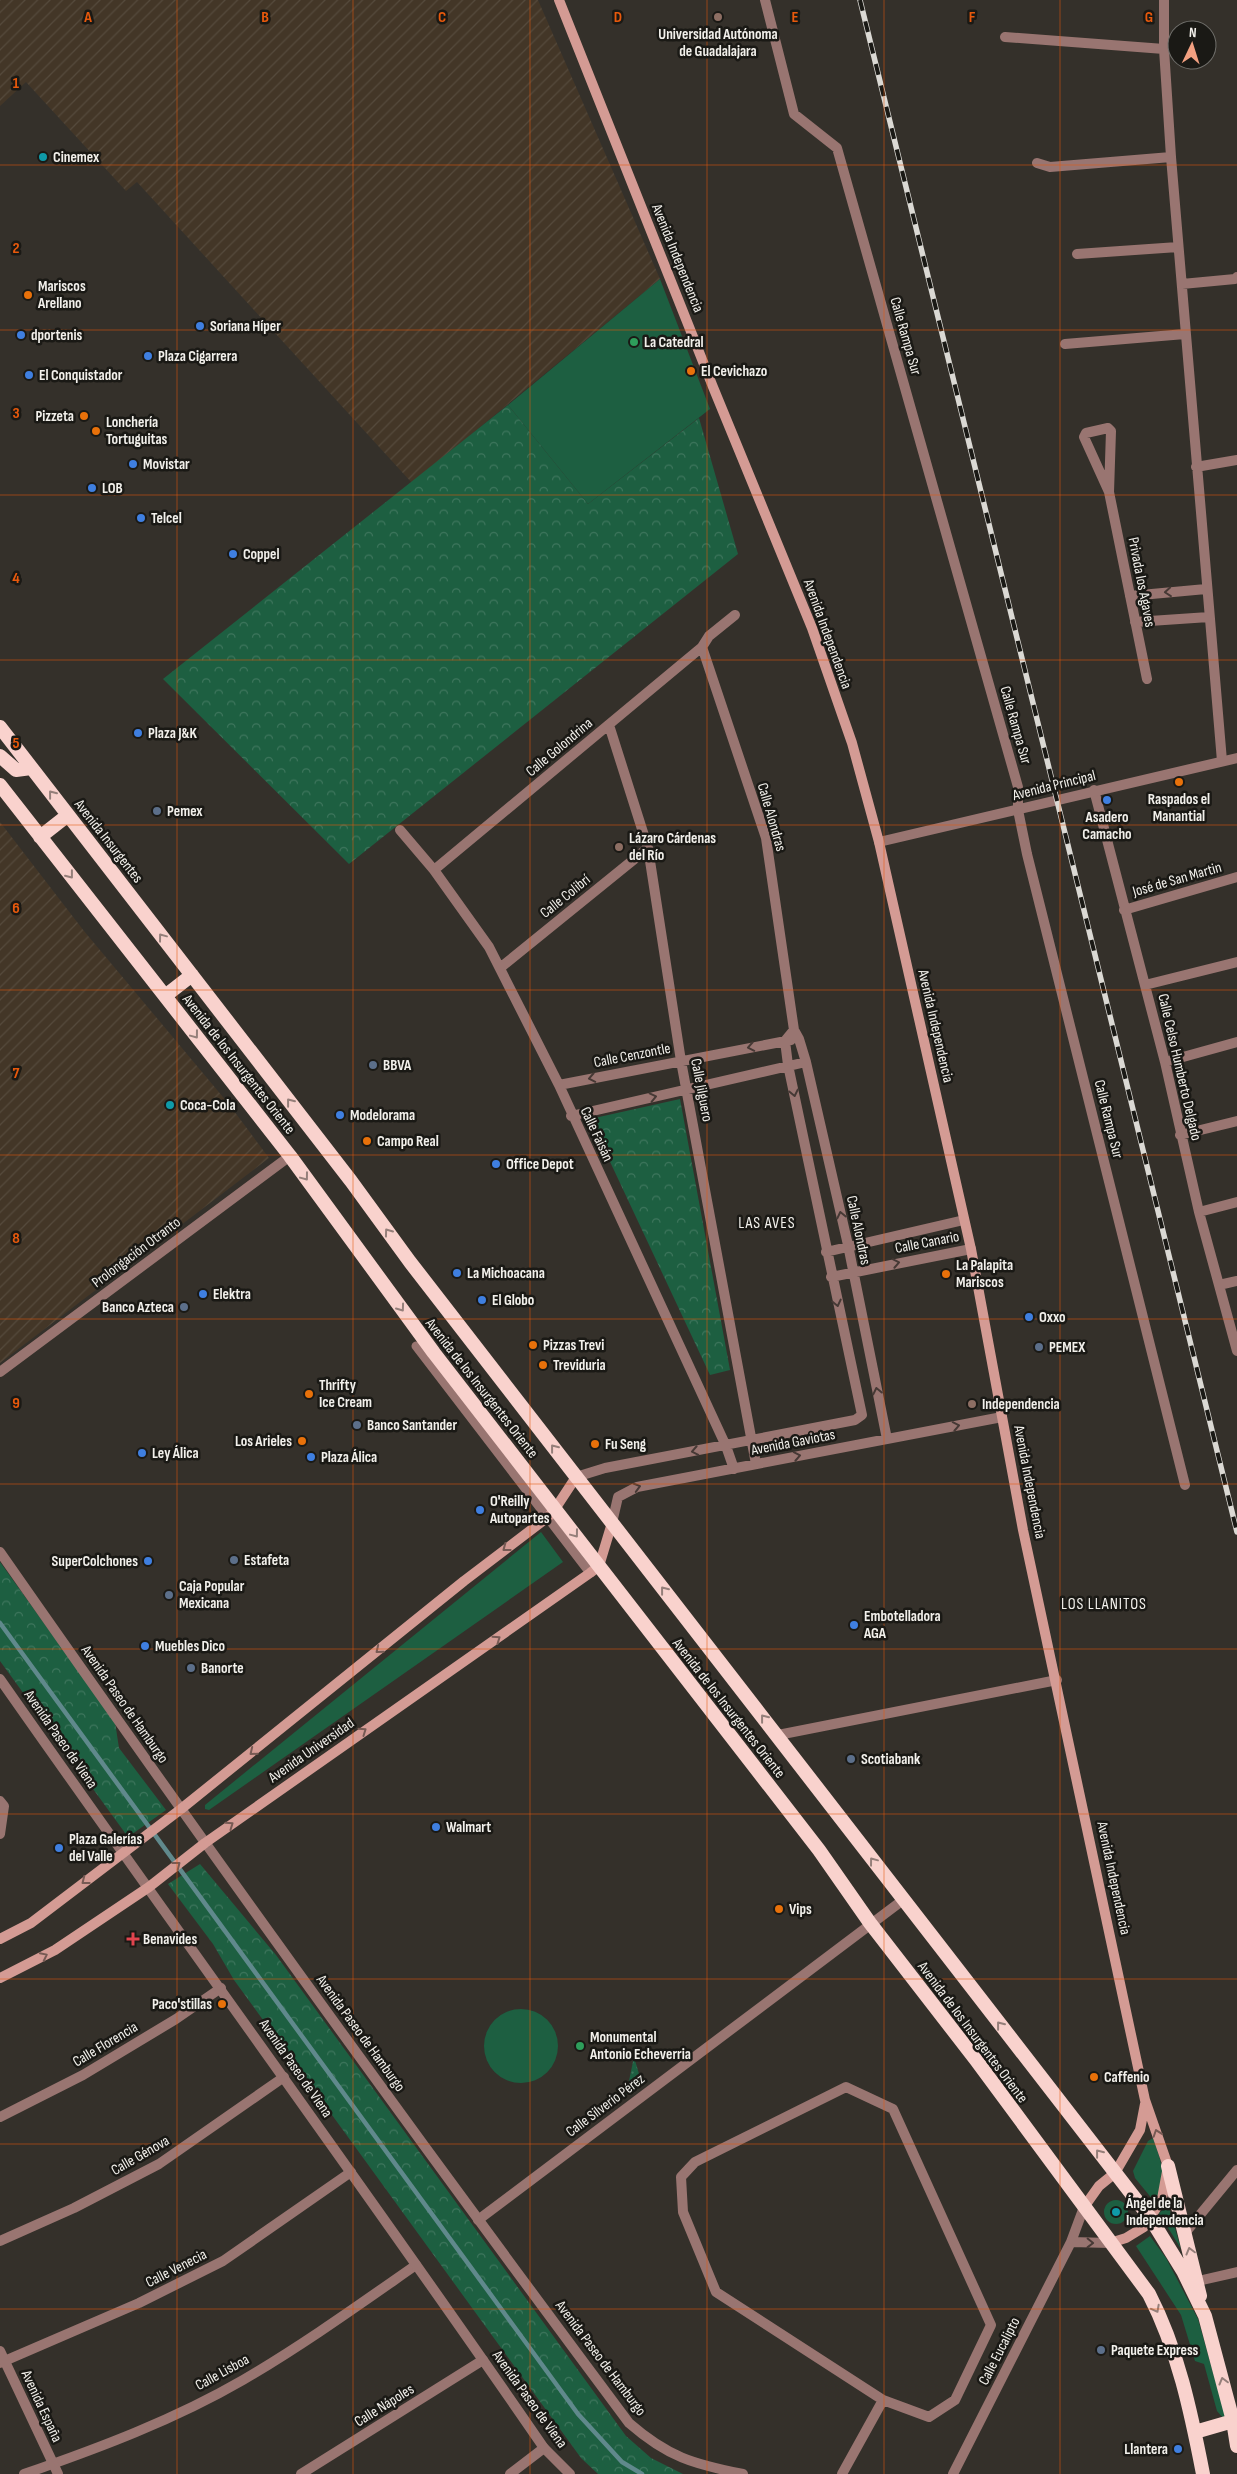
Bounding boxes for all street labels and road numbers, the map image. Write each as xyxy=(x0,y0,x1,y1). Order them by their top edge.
street label: Avenida Independencia xyxy=(647,200,708,315)
street label: Calle Rampa Sur xyxy=(885,295,926,378)
street label: Privada los Agaves xyxy=(1123,536,1160,629)
street label: Avenida Independencia xyxy=(799,576,856,692)
street label: Calle Rampa Sur xyxy=(995,684,1036,767)
street label: Calle Golondrina xyxy=(522,714,597,781)
street label: Avenida Principal xyxy=(1010,766,1098,805)
street label: Calle Alondras xyxy=(753,781,790,854)
street label: Avenida Insurgentes xyxy=(69,795,147,887)
street label: José de San Martin xyxy=(1129,858,1224,902)
street label: Calle Colibrí xyxy=(536,870,595,922)
street label: Avenida Independencia xyxy=(913,967,958,1085)
street label: Avenida de los Insurgentes Oriente xyxy=(177,990,299,1138)
street label: Calle Celso Humberto Delgado xyxy=(1153,992,1206,1142)
street label: Calle Cenzontle xyxy=(592,1039,672,1072)
street label: Calle Jilguero xyxy=(686,1057,717,1123)
street label: Calle Rampa Sur xyxy=(1090,1078,1128,1161)
street label: Calle Faisán xyxy=(576,1104,617,1165)
street label: Calle Alondras xyxy=(842,1194,875,1266)
street label: Prolongación Otranto xyxy=(88,1213,185,1292)
street label: Calle Canario xyxy=(893,1227,961,1258)
street label: Avenida de los Insurgentes Oriente xyxy=(420,1314,542,1462)
street label: Avenida Independencia xyxy=(1009,1423,1050,1541)
street label: Avenida Gaviotas xyxy=(749,1425,837,1460)
street label: Avenida de los Insurgentes Oriente xyxy=(667,1634,789,1782)
street label: Avenida Paseo de Hamburgo xyxy=(76,1641,172,1767)
street label: Avenida Paseo de Viena xyxy=(19,1686,102,1792)
street label: Avenida Universidad xyxy=(264,1714,358,1788)
street label: Avenida Independencia xyxy=(1092,1819,1135,1937)
street label: Avenida de los Insurgentes Oriente xyxy=(913,1957,1032,2107)
street label: Avenida Paseo de Hamburgo xyxy=(311,1970,409,2095)
street label: Avenida Paseo de Viena xyxy=(254,2015,337,2121)
street label: Calle Florencia xyxy=(69,2017,141,2071)
street label: Calle Silverio Pérez xyxy=(562,2069,649,2141)
street label: Calle Génova xyxy=(108,2131,173,2180)
street label: Calle Venecia xyxy=(142,2245,210,2292)
street label: Avenida Paseo de Hamburgo xyxy=(550,2296,650,2420)
street label: Calle Eucalipto xyxy=(974,2314,1025,2388)
street label: Avenida Paseo de Viena xyxy=(487,2346,571,2452)
street label: Calle Lisboa xyxy=(192,2350,253,2395)
street label: Avenida España xyxy=(16,2366,67,2445)
street label: Calle Nápoles xyxy=(351,2380,418,2431)

